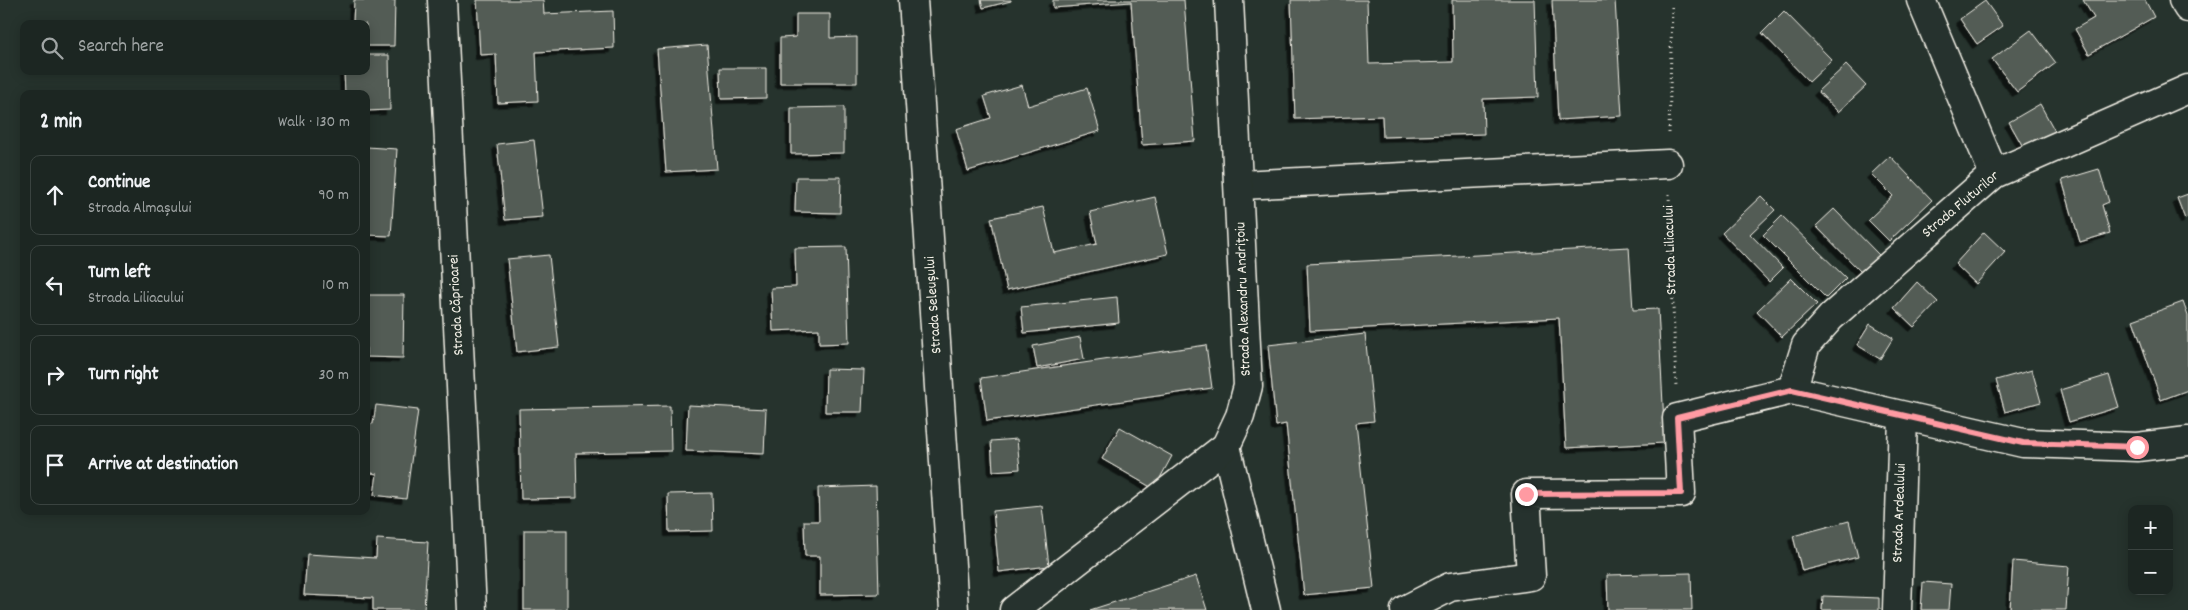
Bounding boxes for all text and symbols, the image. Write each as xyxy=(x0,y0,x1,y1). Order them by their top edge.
search box xyxy=(20,20,370,75)
icon: search xyxy=(38,34,66,62)
text: Search here xyxy=(78,34,164,61)
text: 2 min xyxy=(40,108,82,138)
text: Walk · 130 m xyxy=(278,111,350,134)
street label: Strada Fluturilor xyxy=(1918,166,2005,244)
text: Continue xyxy=(88,170,150,197)
icon: ahead xyxy=(41,181,69,209)
text: 90 m xyxy=(318,184,349,207)
text: Strada Almașului xyxy=(88,197,191,220)
street label: Strada Liliacului xyxy=(1658,205,1684,295)
street label: Strada Alexandru Andrițoiu xyxy=(1230,221,1258,377)
street label: Strada Căprioarei xyxy=(443,254,471,356)
street label: Strada Seleușului xyxy=(920,255,948,354)
text: Turn left xyxy=(88,260,151,287)
icon: left xyxy=(41,271,69,299)
text: 10 m xyxy=(322,274,349,297)
text: Strada Liliacului xyxy=(88,287,184,310)
icon: right xyxy=(41,361,69,389)
text: Turn right xyxy=(88,362,159,389)
text: 30 m xyxy=(319,364,349,387)
route start xyxy=(2126,436,2149,459)
icon: arrive xyxy=(41,451,69,479)
text: Arrive at destination xyxy=(88,452,238,479)
street label: Strada Ardealului xyxy=(1887,463,1913,563)
route end xyxy=(1515,483,1538,506)
map controls xyxy=(2128,505,2173,595)
button: + xyxy=(2128,505,2173,550)
button: − xyxy=(2128,550,2173,595)

